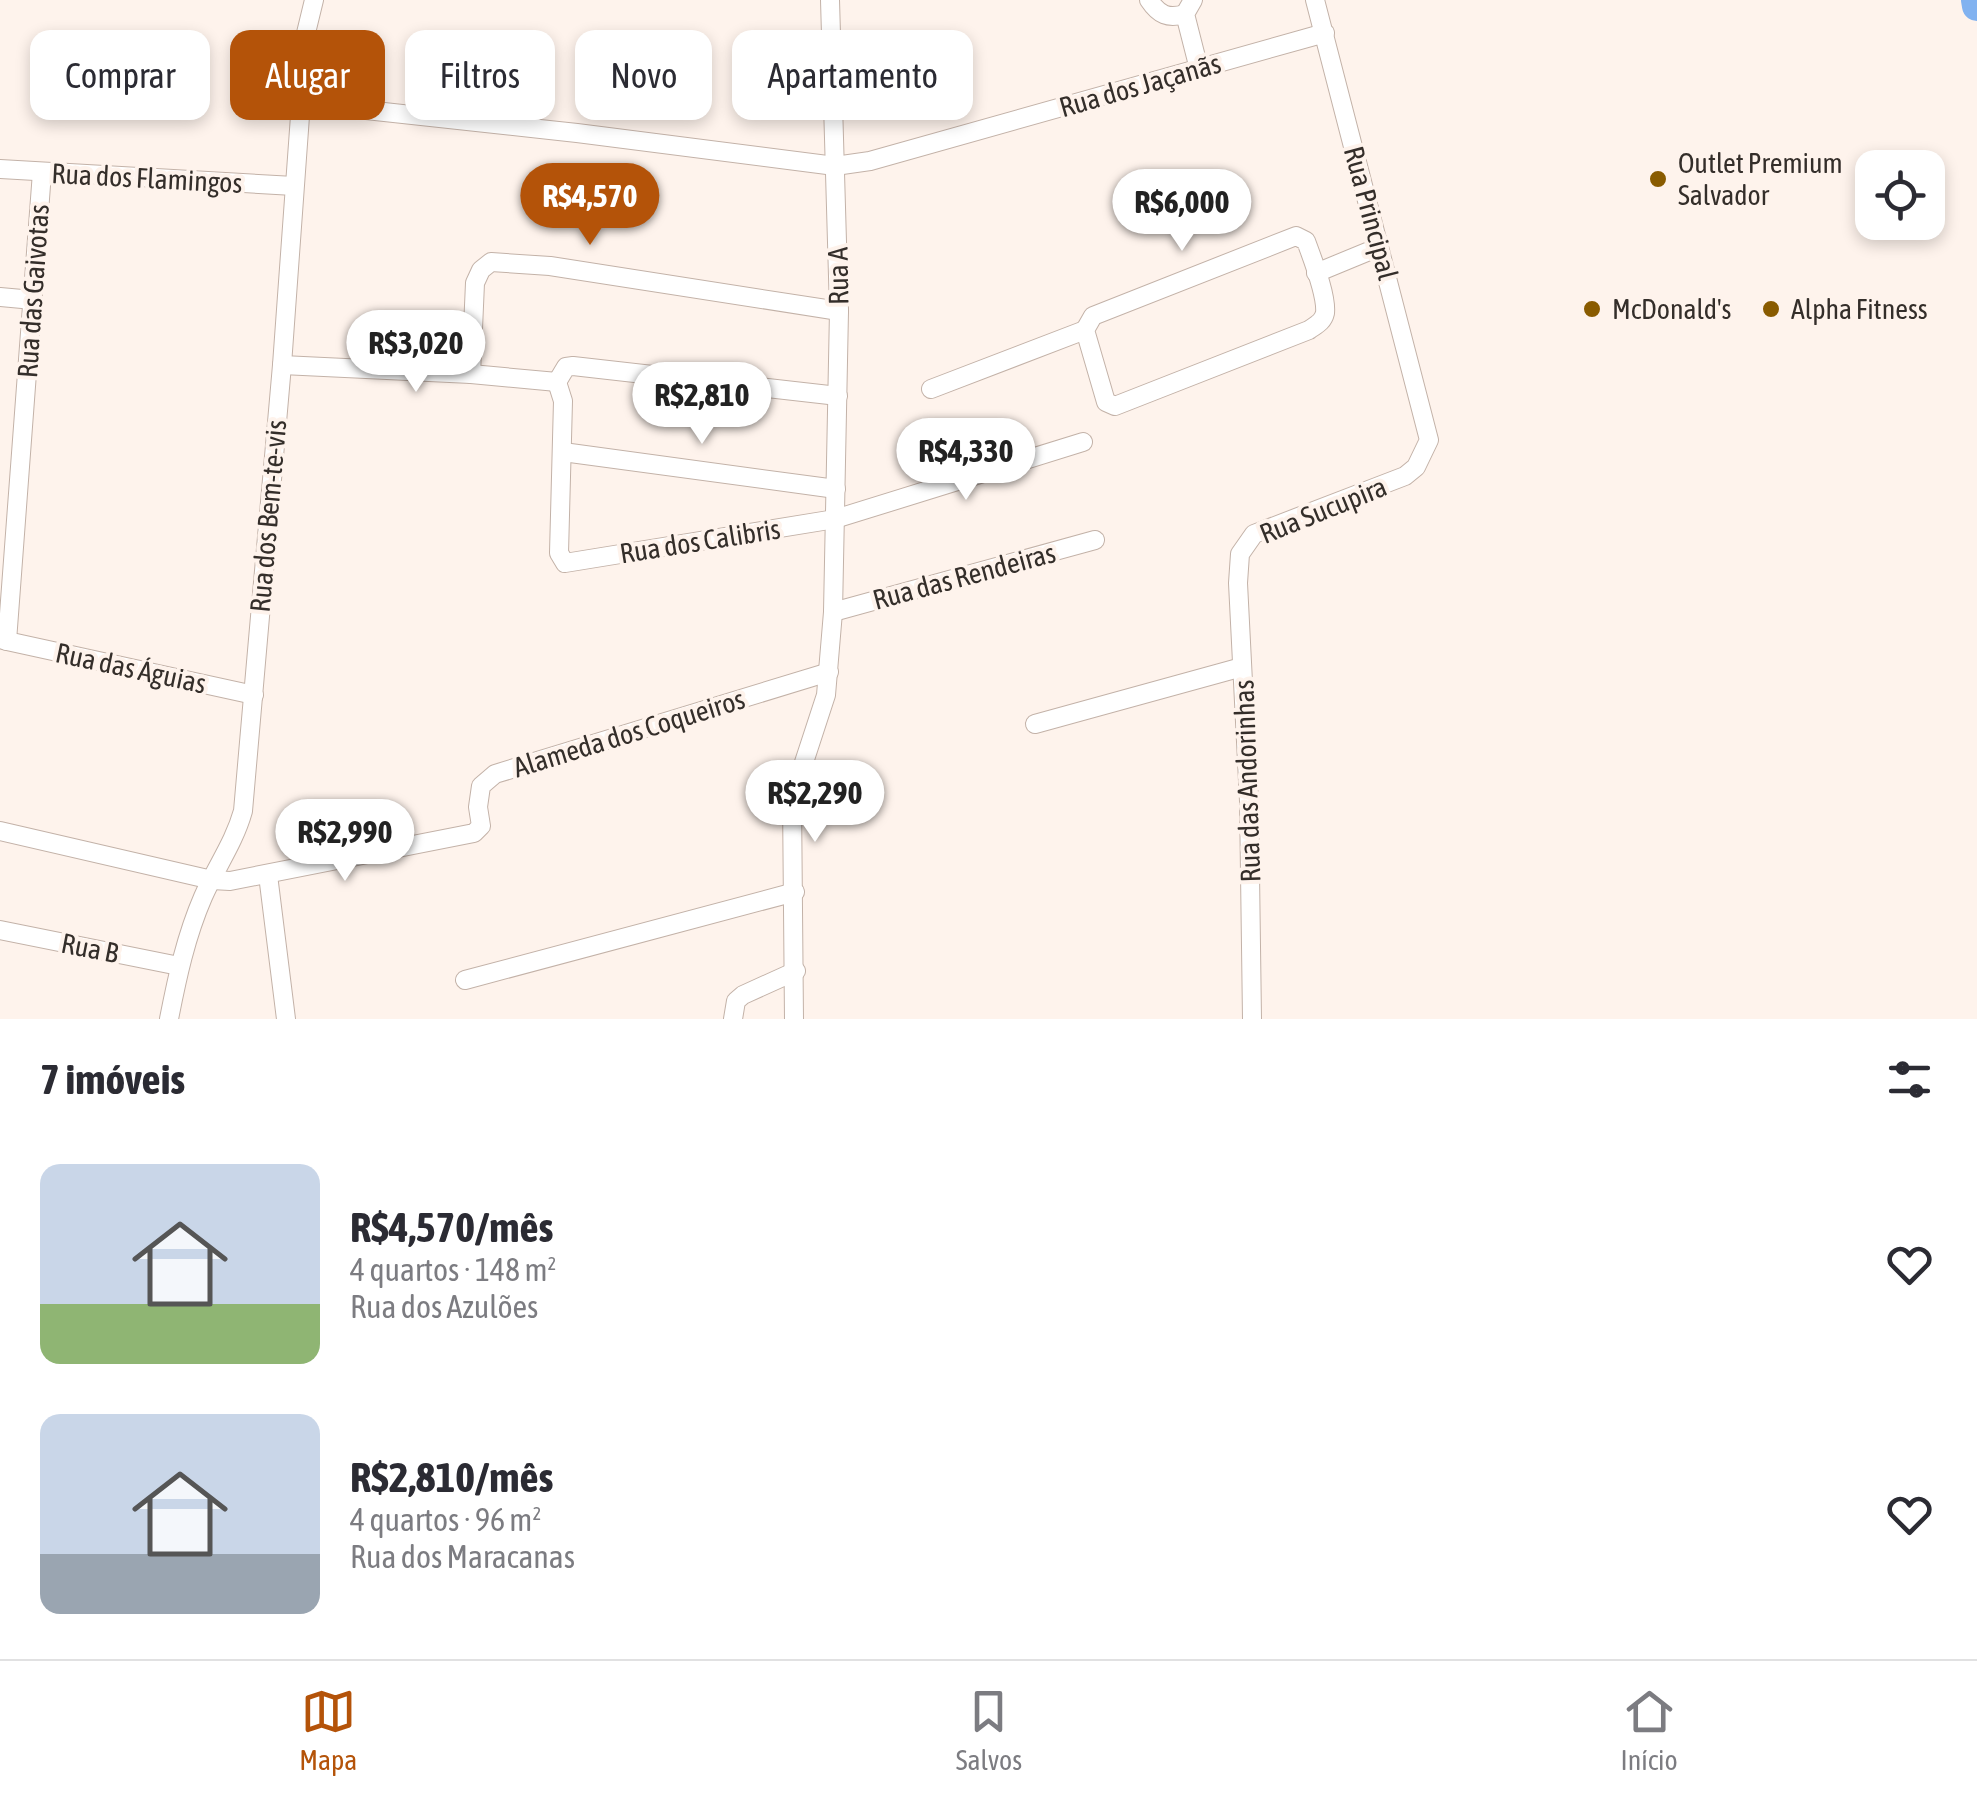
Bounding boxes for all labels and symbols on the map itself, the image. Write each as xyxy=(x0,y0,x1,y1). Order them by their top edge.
street label: Rua dos Jaçanãs xyxy=(1056,47,1224,123)
street label: Rua Principal xyxy=(1338,143,1404,284)
place label: Outlet Premium Salvador xyxy=(1678,147,1843,211)
street label: Rua dos Flamingos xyxy=(51,157,243,199)
pin: R$4,570 xyxy=(498,163,682,248)
marker: Outlet Premium Salvador xyxy=(1647,168,1669,190)
pin: R$6,000 xyxy=(1090,169,1274,254)
street label: Rua das Gaivotas xyxy=(11,203,55,379)
street label: Rua A xyxy=(821,246,855,305)
place label: McDonald's xyxy=(1612,293,1731,325)
place label: Alpha Fitness xyxy=(1791,293,1928,325)
marker: McDonald's xyxy=(1581,298,1603,320)
marker: Alpha Fitness xyxy=(1760,298,1782,320)
pin: R$3,020 xyxy=(324,310,508,395)
pin: R$2,810 xyxy=(610,362,794,447)
street label: Rua dos Bem-te-vis xyxy=(244,418,292,614)
pin: R$4,330 xyxy=(874,418,1058,503)
street label: Rua Sucupira xyxy=(1255,470,1391,550)
street label: Rua dos Calibris xyxy=(618,513,782,569)
street label: Rua das Rendeiras xyxy=(869,536,1059,616)
street label: Rua das Águias xyxy=(53,636,209,700)
street label: Rua das Andorinhas xyxy=(1227,679,1267,883)
street label: Alameda dos Coqueiros xyxy=(509,683,749,783)
pin: R$2,290 xyxy=(723,760,907,845)
pin: R$2,990 xyxy=(253,799,437,884)
street label: Rua B xyxy=(59,927,121,969)

